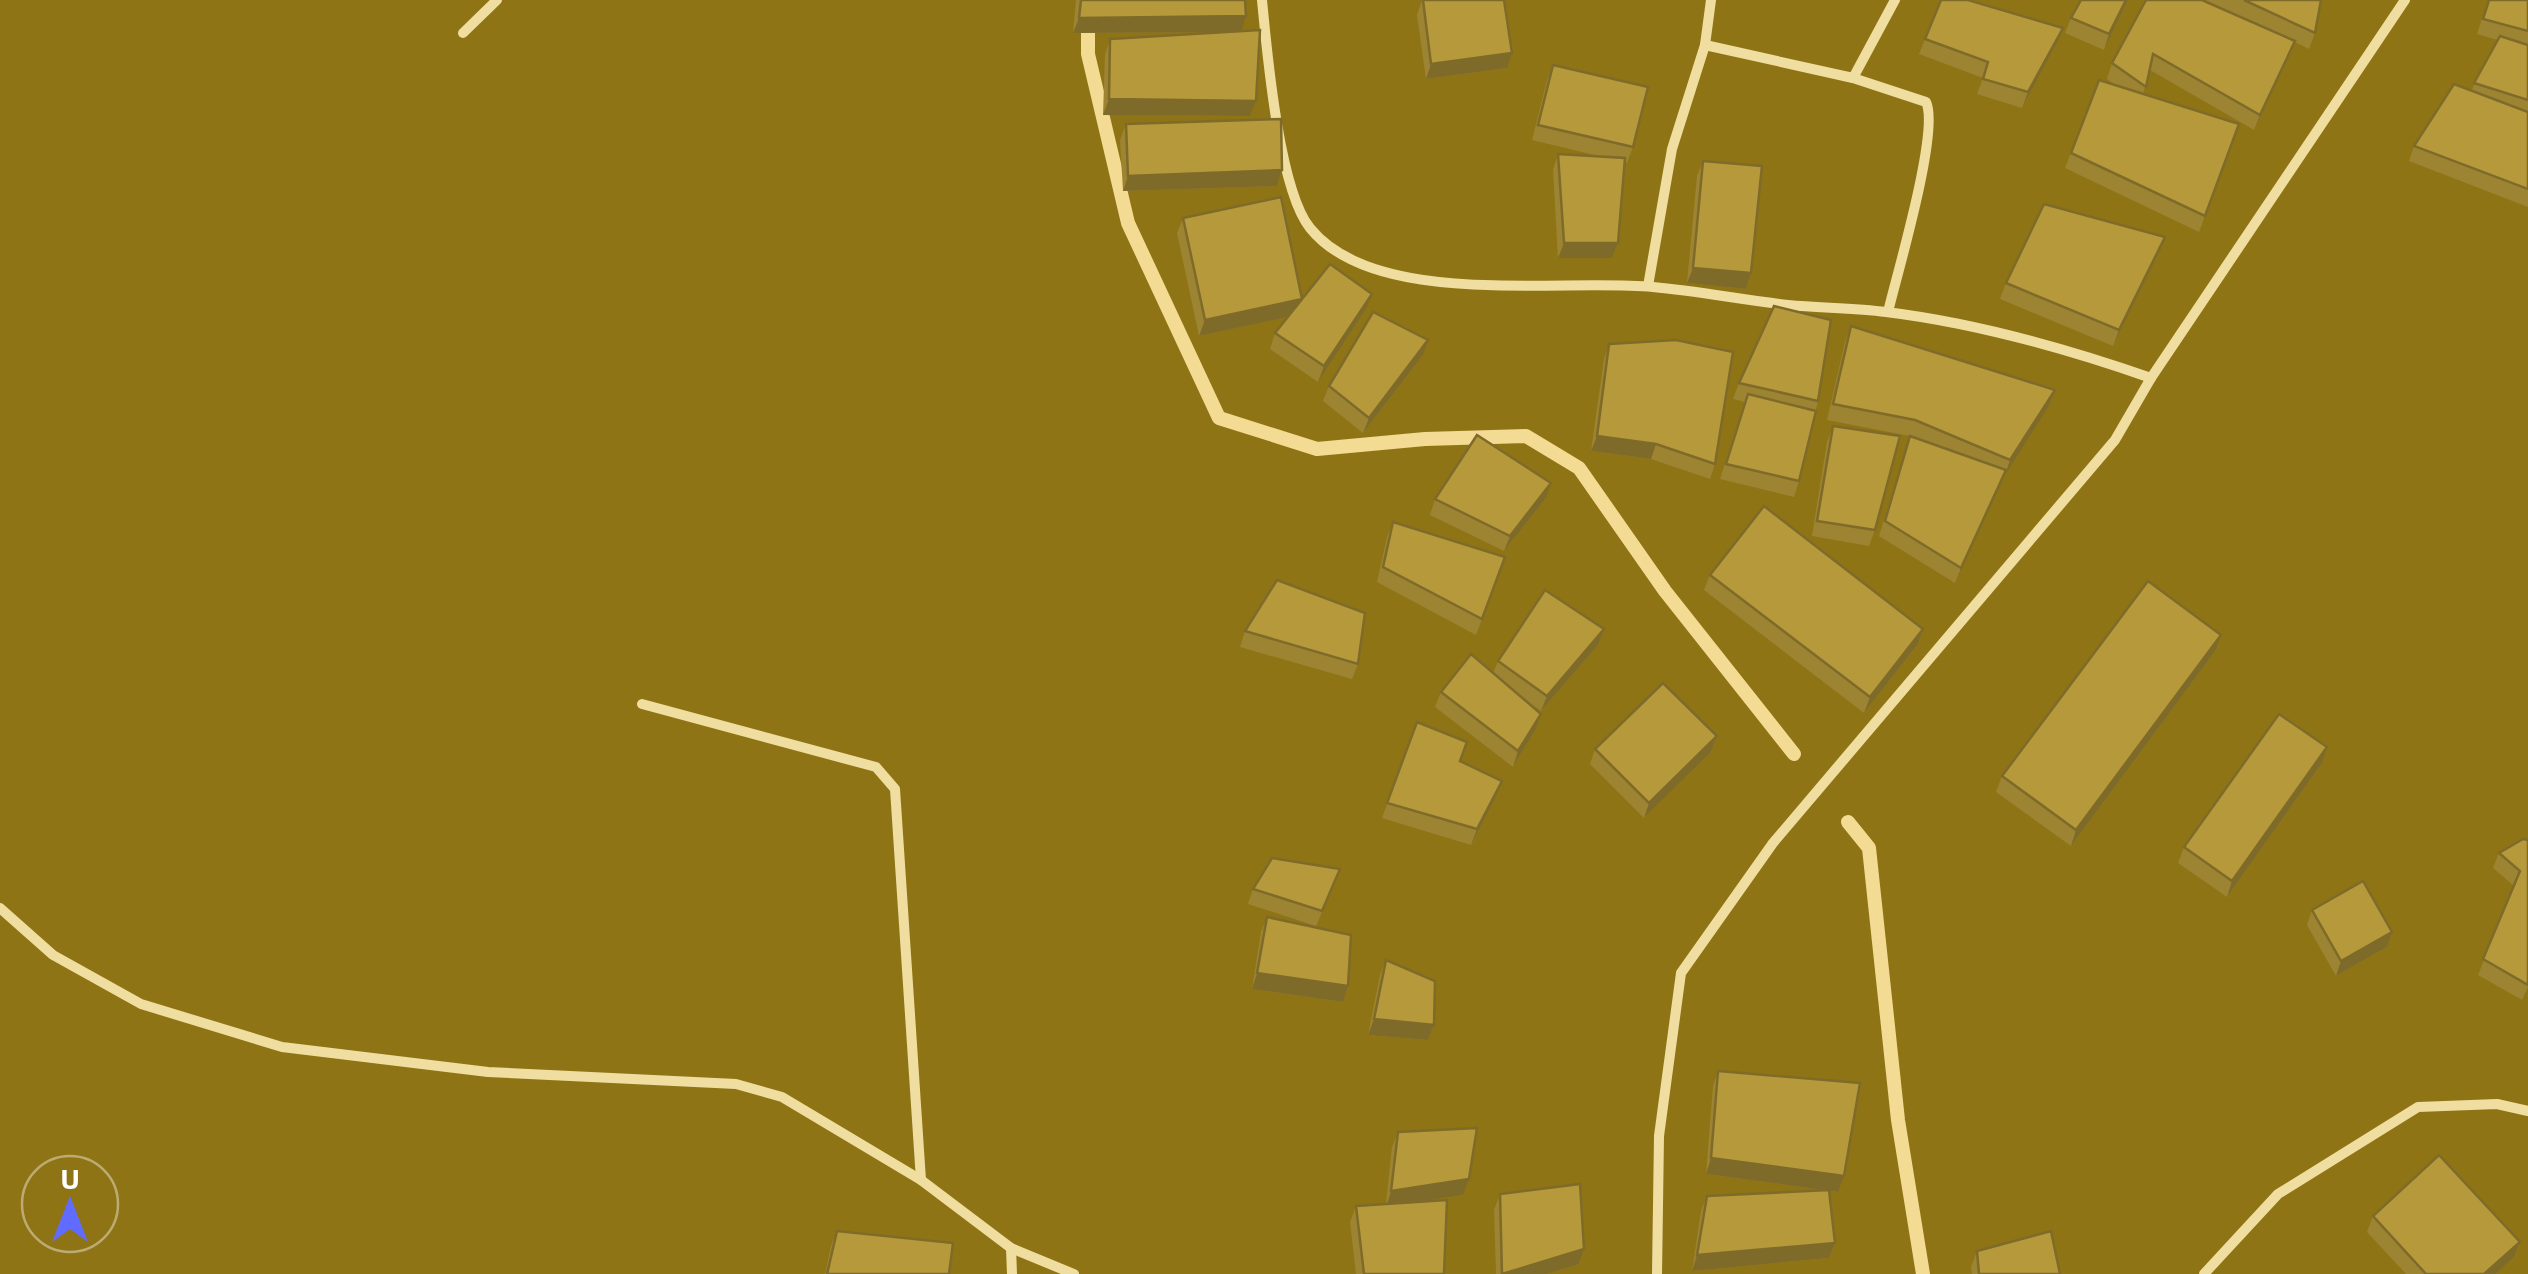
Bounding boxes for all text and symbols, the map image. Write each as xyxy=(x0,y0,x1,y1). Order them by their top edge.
north arrow xyxy=(20,1154,120,1254)
text: U xyxy=(60,1161,80,1195)

